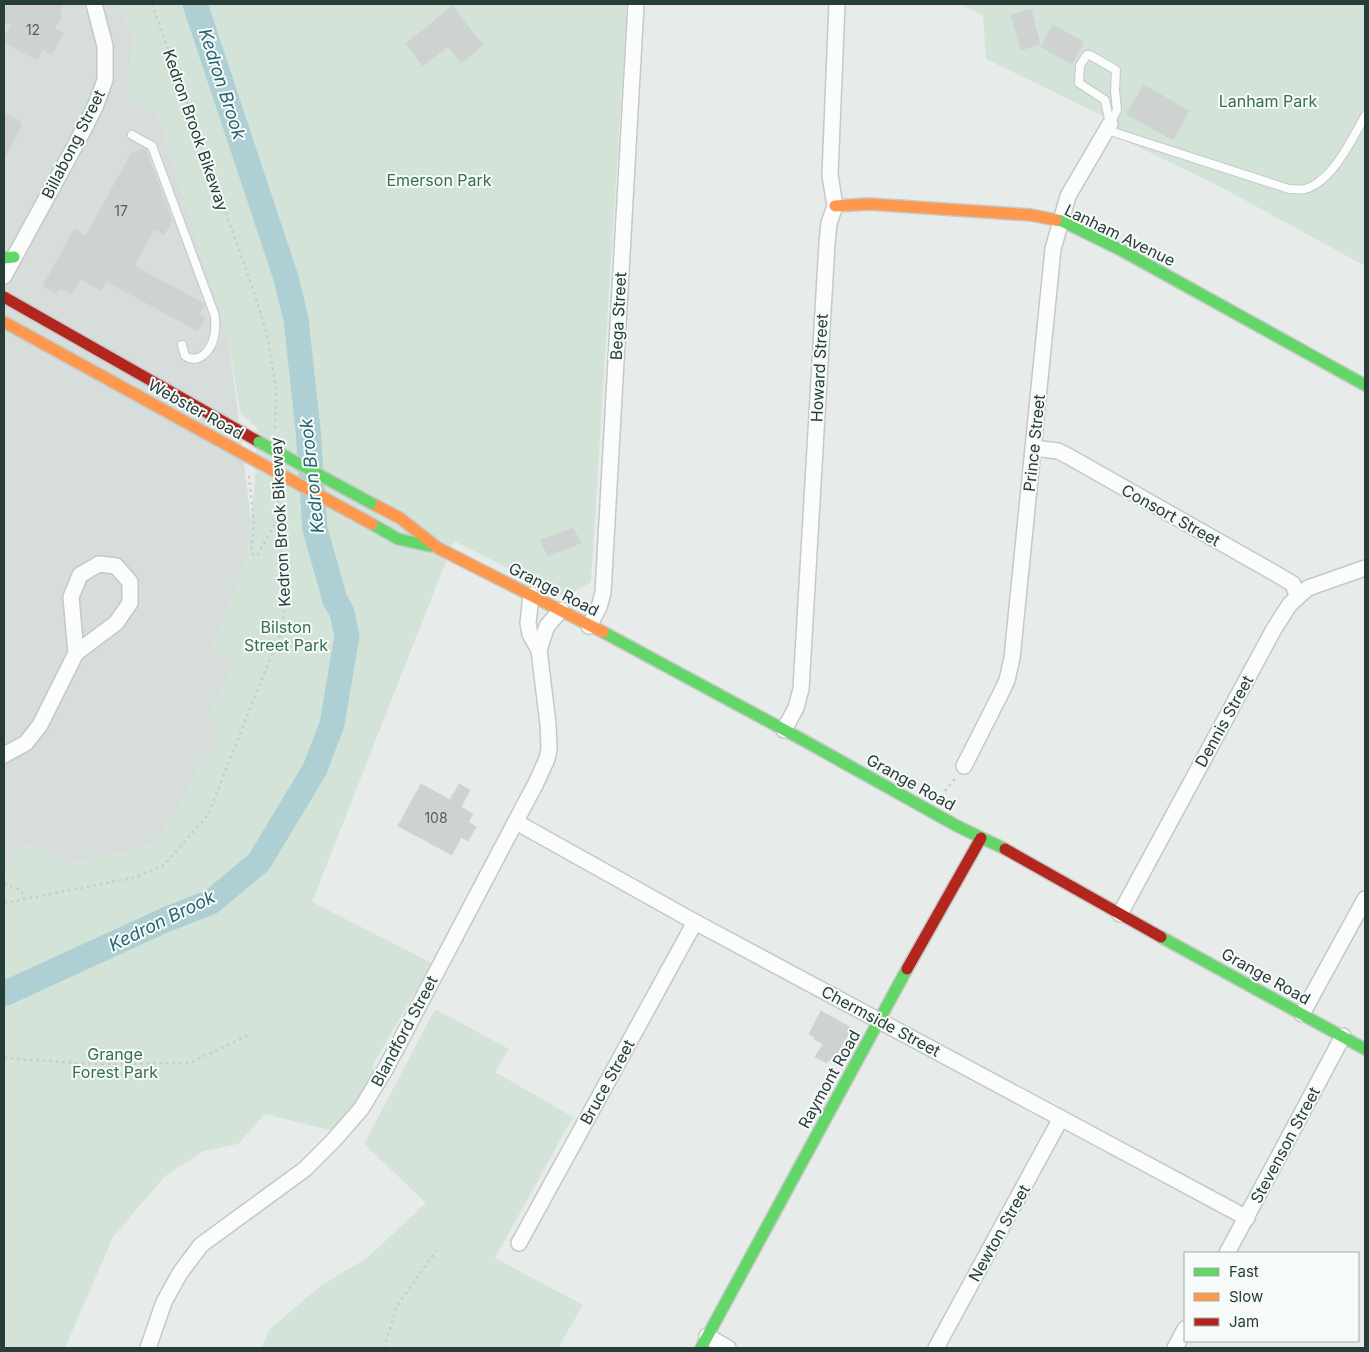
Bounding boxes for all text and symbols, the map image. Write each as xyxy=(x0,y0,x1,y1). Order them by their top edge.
house number: 12 xyxy=(26,21,40,38)
water label: Kedron Brook xyxy=(195,26,251,143)
street label: Kedron Brook Bikeway xyxy=(159,46,233,214)
street label: Billabong Street xyxy=(37,86,109,202)
park label: Lanham Park xyxy=(1219,91,1318,111)
park label: Emerson Park xyxy=(386,170,492,190)
street label: Lanham Avenue xyxy=(1061,200,1179,270)
house number: 17 xyxy=(114,202,128,219)
street label: Bega Street xyxy=(606,271,630,361)
street label: Howard Street xyxy=(806,313,832,423)
street label: Webster Road xyxy=(145,375,247,443)
street label: Prince Street xyxy=(1019,393,1049,493)
water label: Kedron Brook xyxy=(295,416,328,535)
street label: Kedron Brook Bikeway xyxy=(266,437,294,607)
street label: Consort Street xyxy=(1118,480,1224,550)
street label: Grange Road xyxy=(506,558,602,620)
park label: Bilston Street Park xyxy=(244,617,328,655)
street label: Dennis Street xyxy=(1191,672,1257,770)
street label: Grange Road xyxy=(863,749,959,815)
house number: 108 xyxy=(424,809,448,826)
water label: Kedron Brook xyxy=(105,885,219,955)
street label: Grange Road xyxy=(1218,943,1314,1009)
street label: Blandford Street xyxy=(366,972,442,1090)
street label: Chermside Street xyxy=(818,981,944,1061)
street label: Raymont Road xyxy=(794,1026,864,1132)
street label: Bruce Street xyxy=(575,1036,639,1128)
park label: Grange Forest Park xyxy=(72,1044,158,1082)
street label: Stevenson Street xyxy=(1246,1083,1324,1207)
street label: Newton Street xyxy=(964,1181,1034,1285)
legend xyxy=(1184,1252,1359,1342)
text: Fast xyxy=(1229,1262,1259,1281)
text: Slow xyxy=(1229,1287,1263,1306)
text: Jam xyxy=(1229,1312,1259,1331)

